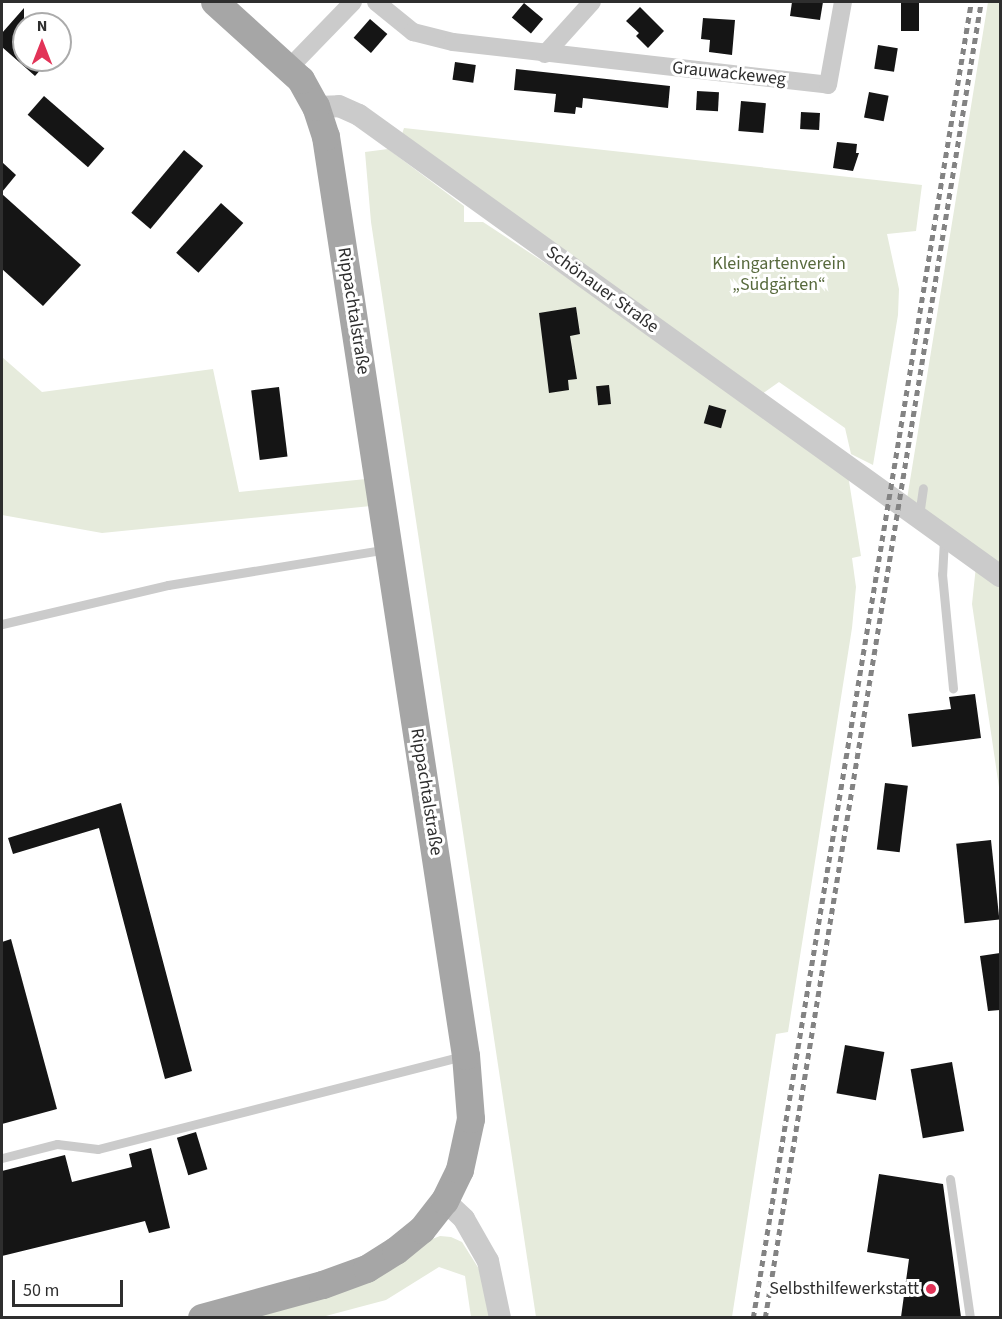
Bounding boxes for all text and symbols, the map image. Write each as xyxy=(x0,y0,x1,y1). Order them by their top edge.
north arrow xyxy=(12,12,72,72)
text: N xyxy=(37,15,47,37)
street label: Grauwackeweg xyxy=(671,57,787,91)
street label: Schönauer Straße xyxy=(541,242,663,338)
street label: Rippachtalstraße xyxy=(332,246,374,376)
park label: Kleingartenverein „Südgärten“ xyxy=(712,254,846,296)
street label: Rippachtalstraße xyxy=(405,727,447,857)
scale bar xyxy=(15,1268,126,1306)
text: 50 m xyxy=(23,1278,59,1303)
place label: Selbsthilfewerkstatt xyxy=(769,1278,919,1300)
marker: Selbsthilfewerkstatt xyxy=(924,1282,938,1296)

